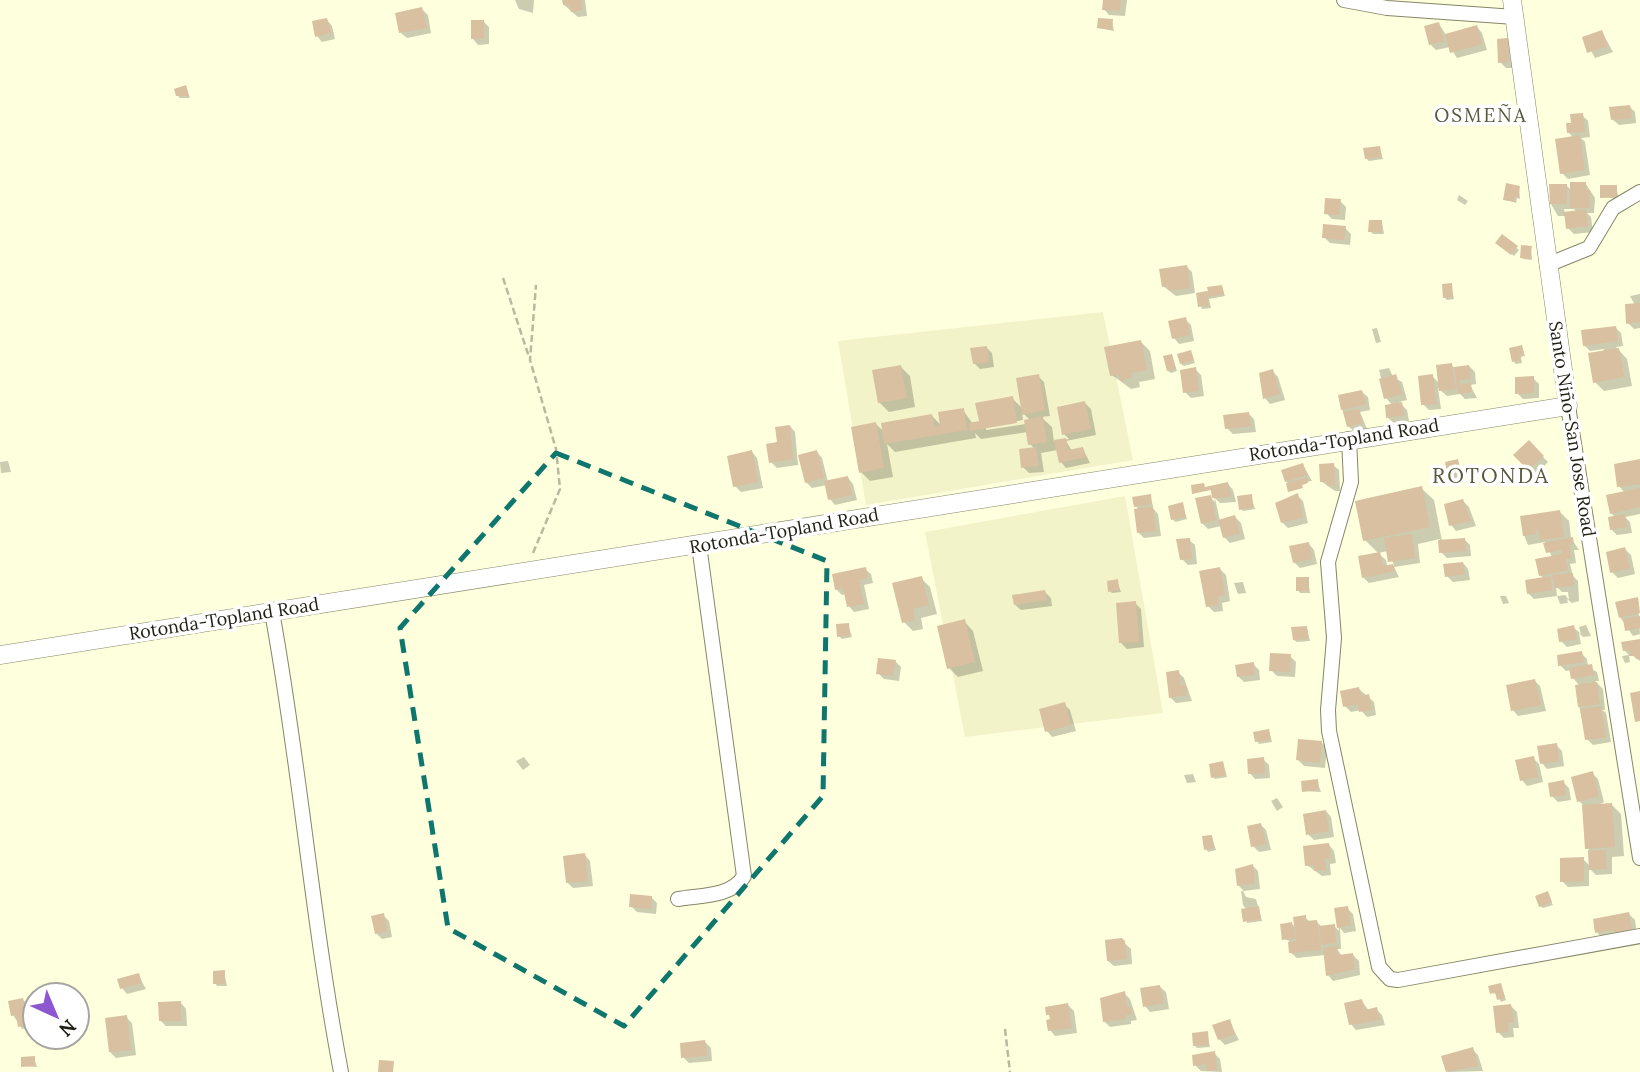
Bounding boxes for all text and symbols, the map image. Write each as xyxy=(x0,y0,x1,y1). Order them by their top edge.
district label: OSMEÑA xyxy=(1434,103,1528,127)
street label: Santo Niño-San Jose Road xyxy=(1544,319,1601,539)
street label: Rotonda-Topland Road xyxy=(1247,413,1441,466)
district label: ROTONDA xyxy=(1432,462,1550,489)
street label: Rotonda-Topland Road xyxy=(687,502,881,559)
street label: Rotonda-Topland Road xyxy=(127,592,321,645)
north arrow xyxy=(21,981,91,1051)
text: N xyxy=(54,1014,81,1042)

